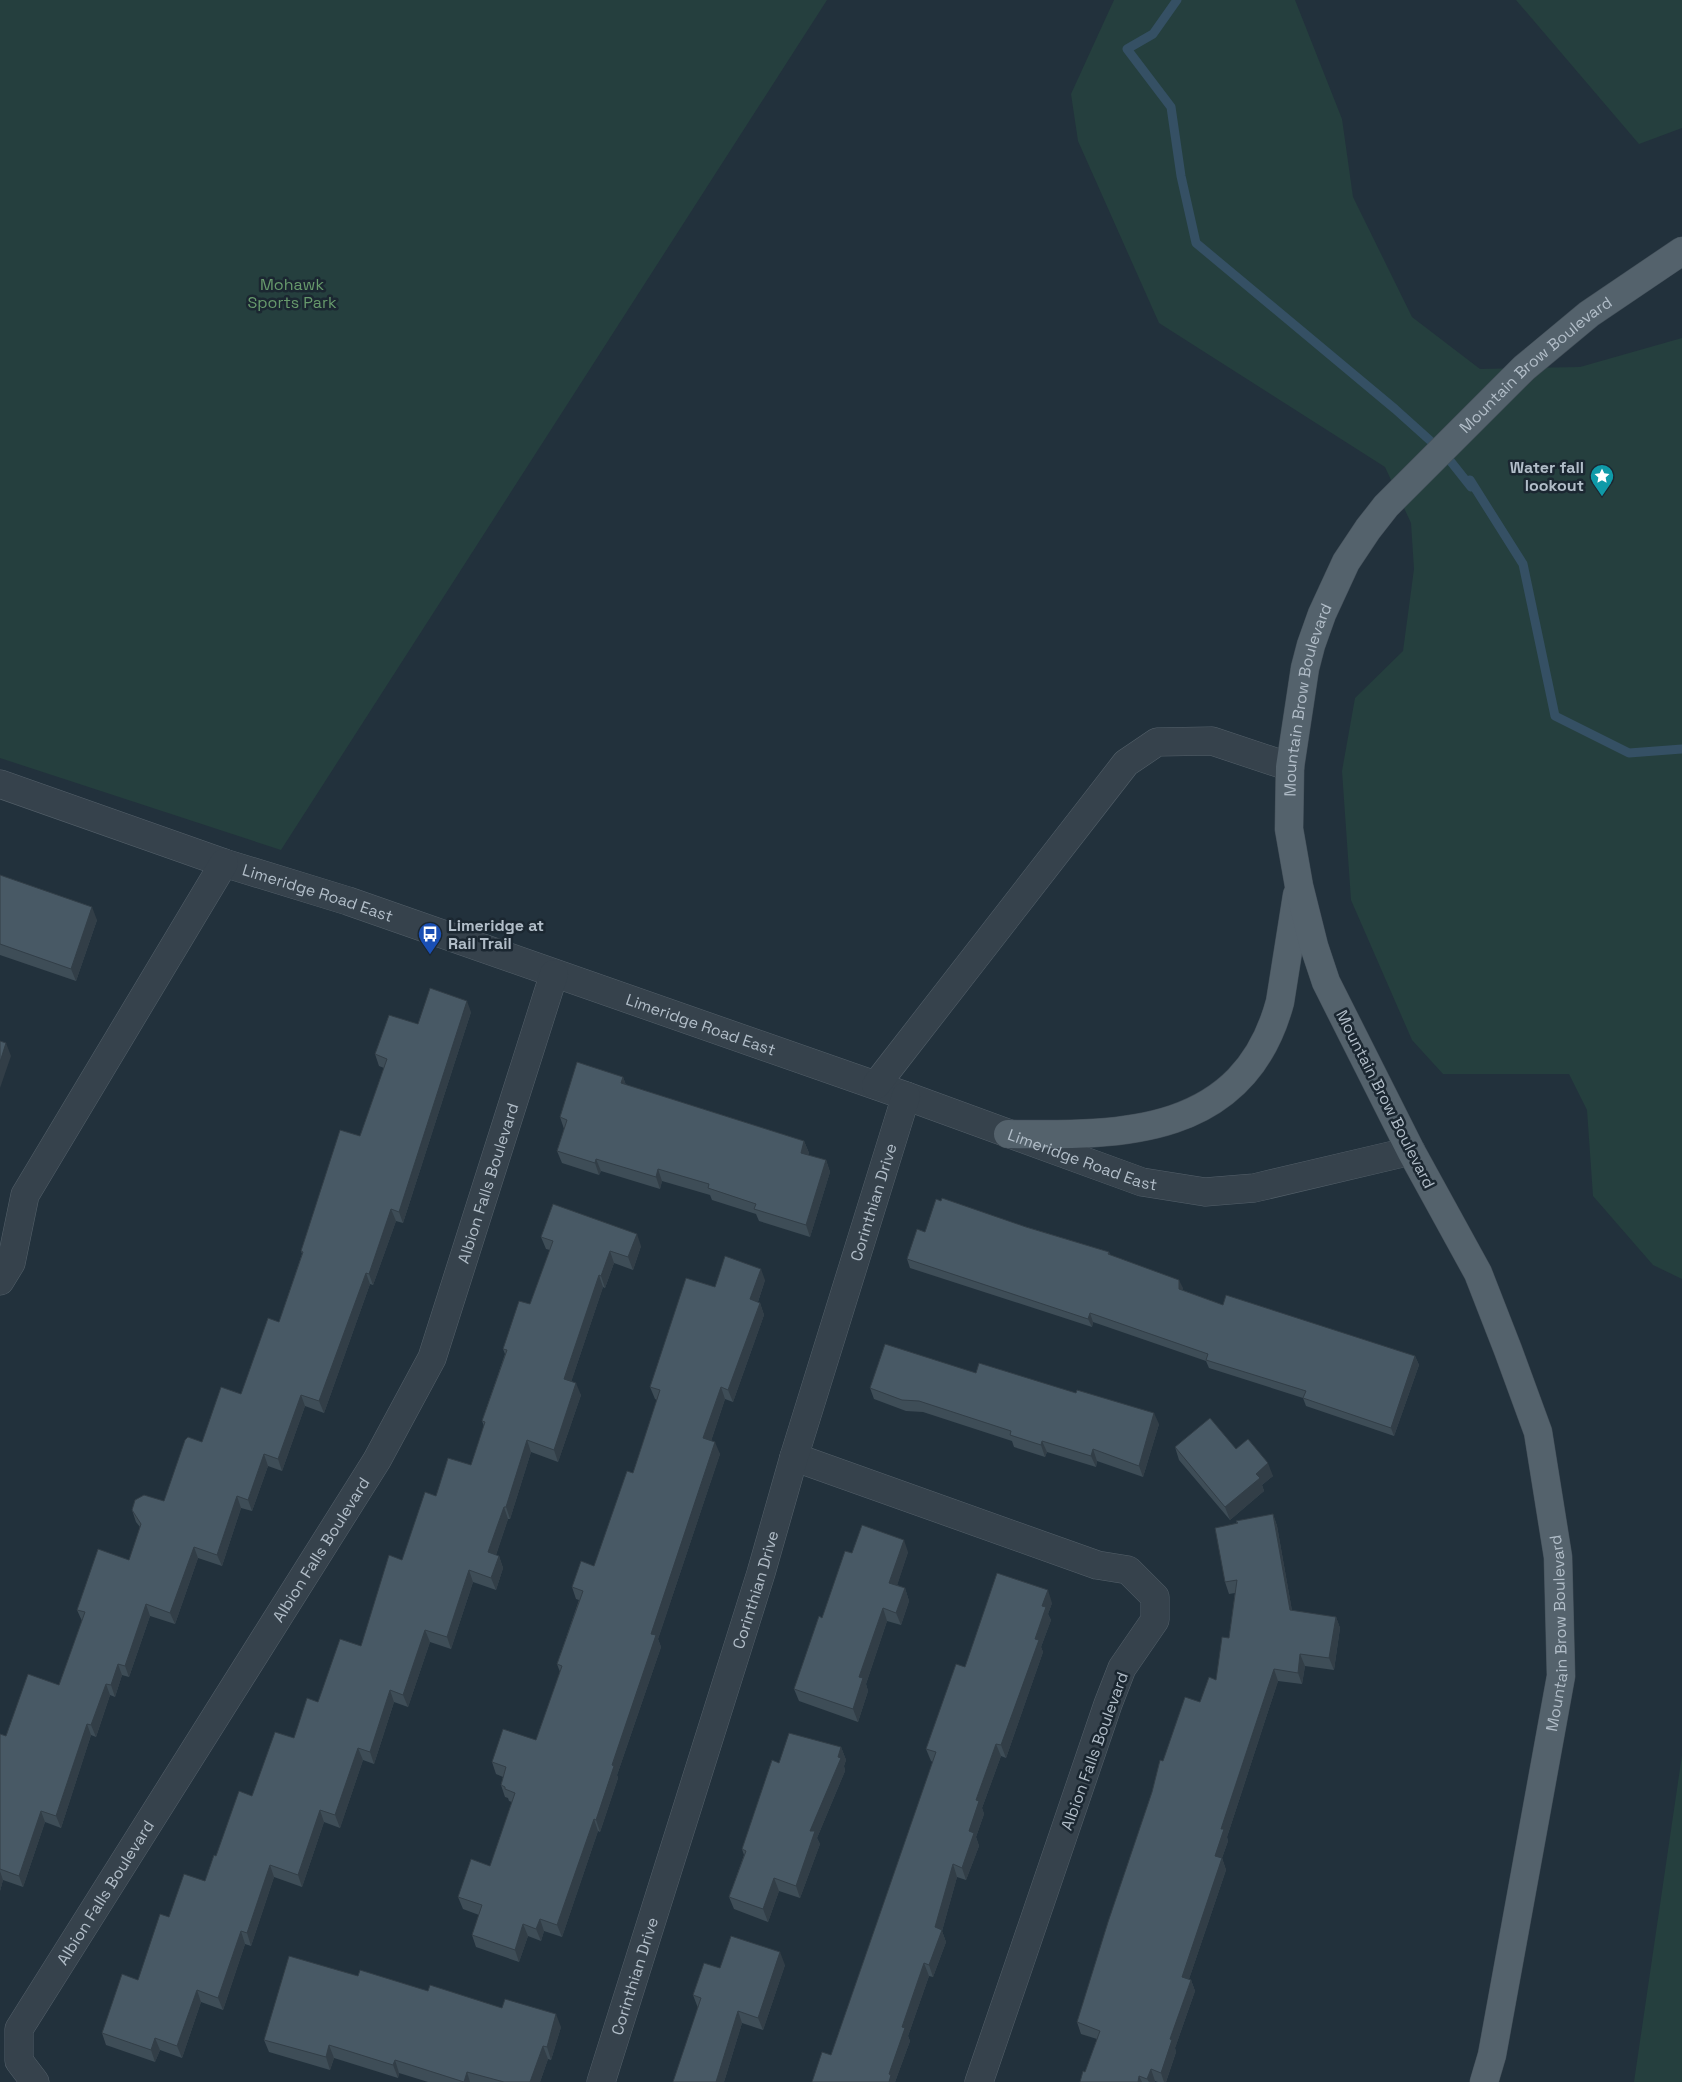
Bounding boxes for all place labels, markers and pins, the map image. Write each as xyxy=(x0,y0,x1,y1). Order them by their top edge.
place label: Water fall lookout xyxy=(1510,457,1584,496)
place icon: Water fall lookout xyxy=(1589,463,1615,497)
place label: Limeridge at Rail Trail xyxy=(448,915,544,954)
bus stop icon: Limeridge at Rail Trail xyxy=(417,921,443,955)

